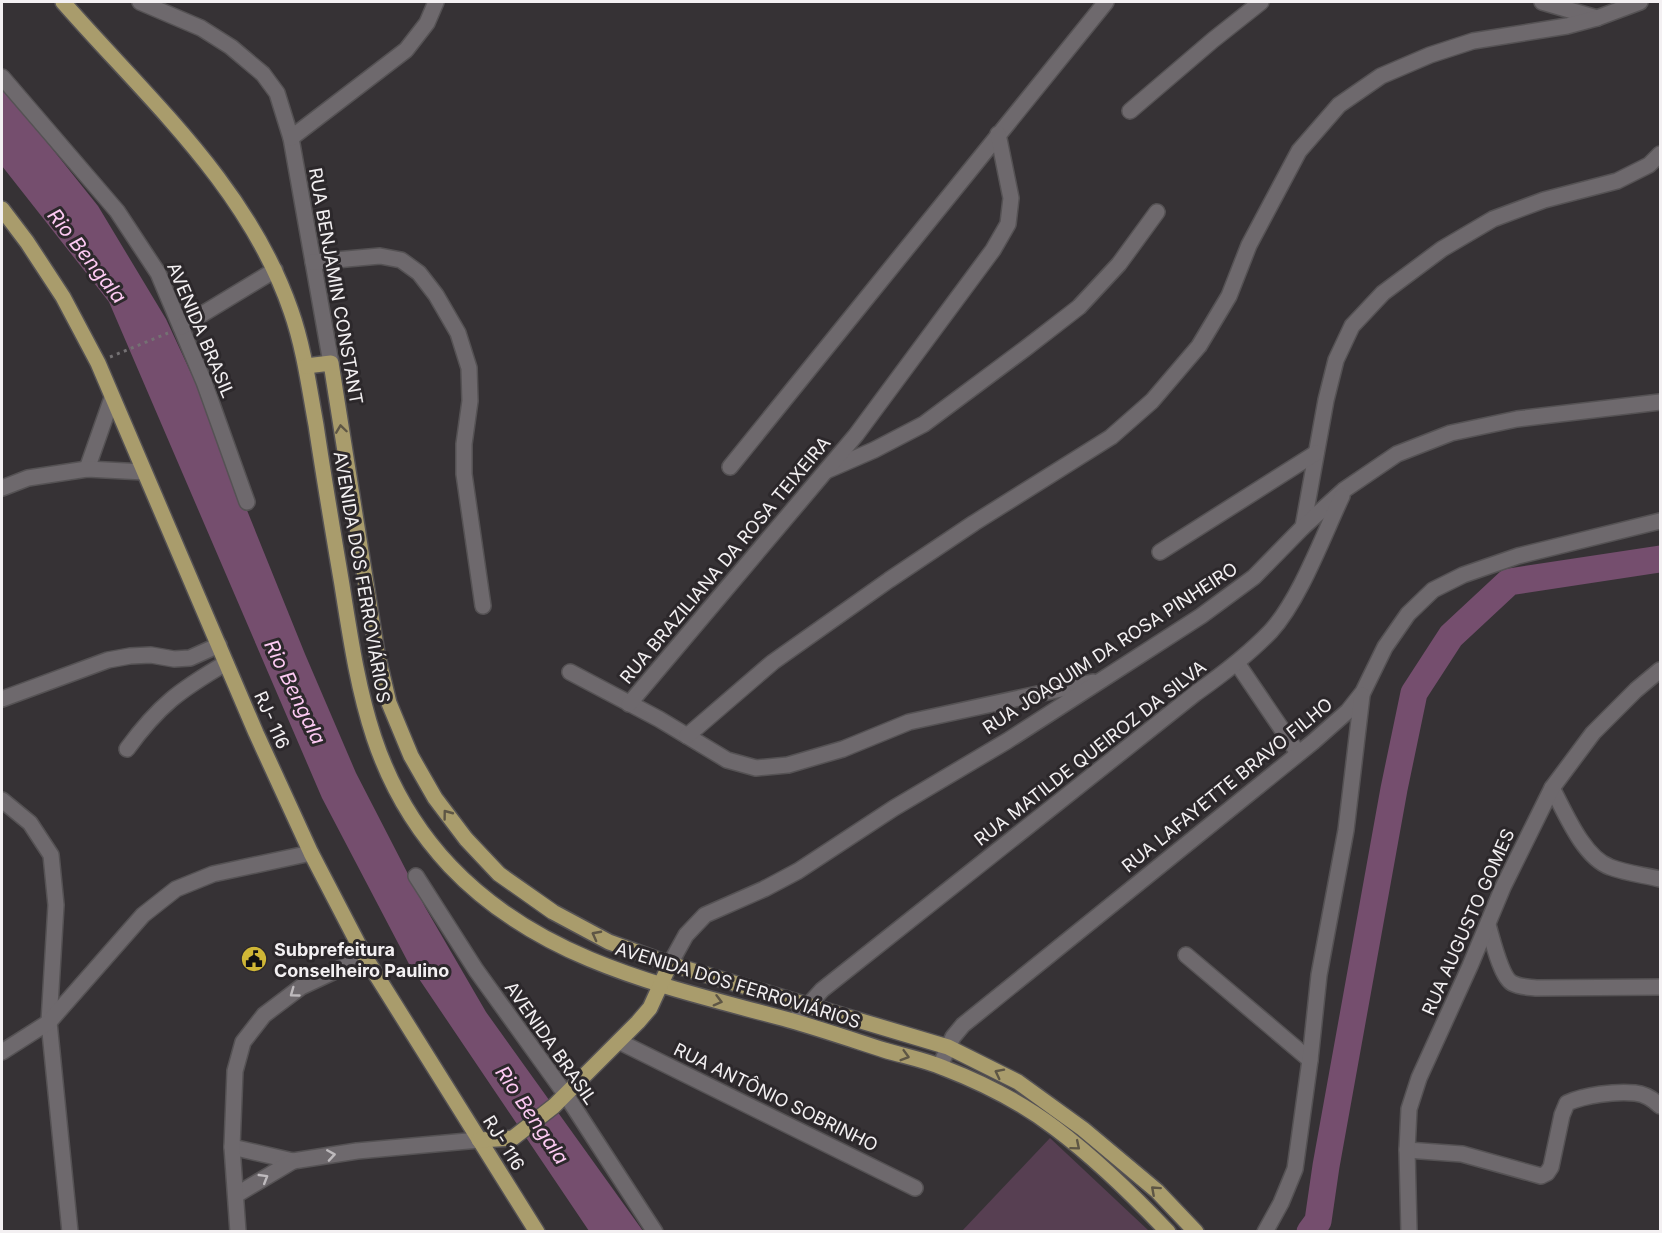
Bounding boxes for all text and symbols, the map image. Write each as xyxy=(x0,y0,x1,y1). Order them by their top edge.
street label: RUA BENJAMIN CONSTANT xyxy=(305,166,367,406)
water label: Rio Bengala xyxy=(43,204,131,308)
street label: AVENIDA BRASIL xyxy=(163,259,239,401)
one-way arrow xyxy=(335,425,347,434)
street label: RUA BRAZILIANA DA ROSA TEIXEIRA xyxy=(615,432,835,688)
street label: AVENIDA DOS FERROVIÁRIOS xyxy=(330,449,395,704)
street label: RUA JOAQUIM DA ROSA PINHEIRO xyxy=(979,558,1241,738)
water label: Rio Bengala xyxy=(259,636,331,748)
street label: RUA MATILDE QUEIROZ DA SILVA xyxy=(970,656,1210,850)
street label: RJ- 116 xyxy=(250,688,294,752)
street label: RUA LAFAYETTE BRAVO FILHO xyxy=(1117,693,1337,877)
one-way arrow xyxy=(443,809,454,820)
street label: RUA AUGUSTO GOMES xyxy=(1417,826,1519,1018)
one-way arrow xyxy=(592,931,603,942)
street label: AVENIDA DOS FERROVIÁRIOS xyxy=(613,937,863,1032)
place label: Subprefeitura Conselheiro Paulino xyxy=(274,939,449,981)
public building icon: Subprefeitura Conselheiro Paulino xyxy=(239,944,269,974)
street label: AVENIDA BRASIL xyxy=(501,978,601,1108)
one-way arrow xyxy=(290,985,301,996)
one-way arrow xyxy=(713,993,723,1006)
street label: RUA ANTÔNIO SOBRINHO xyxy=(671,1037,882,1156)
one-way arrow xyxy=(899,1049,910,1061)
water label: Rio Bengala xyxy=(490,1061,574,1169)
one-way arrow xyxy=(995,1069,1006,1080)
street label: RJ- 116 xyxy=(479,1112,529,1174)
one-way arrow xyxy=(1069,1138,1080,1149)
one-way arrow xyxy=(325,1149,335,1162)
one-way arrow xyxy=(258,1174,268,1185)
one-way arrow xyxy=(1151,1186,1161,1197)

